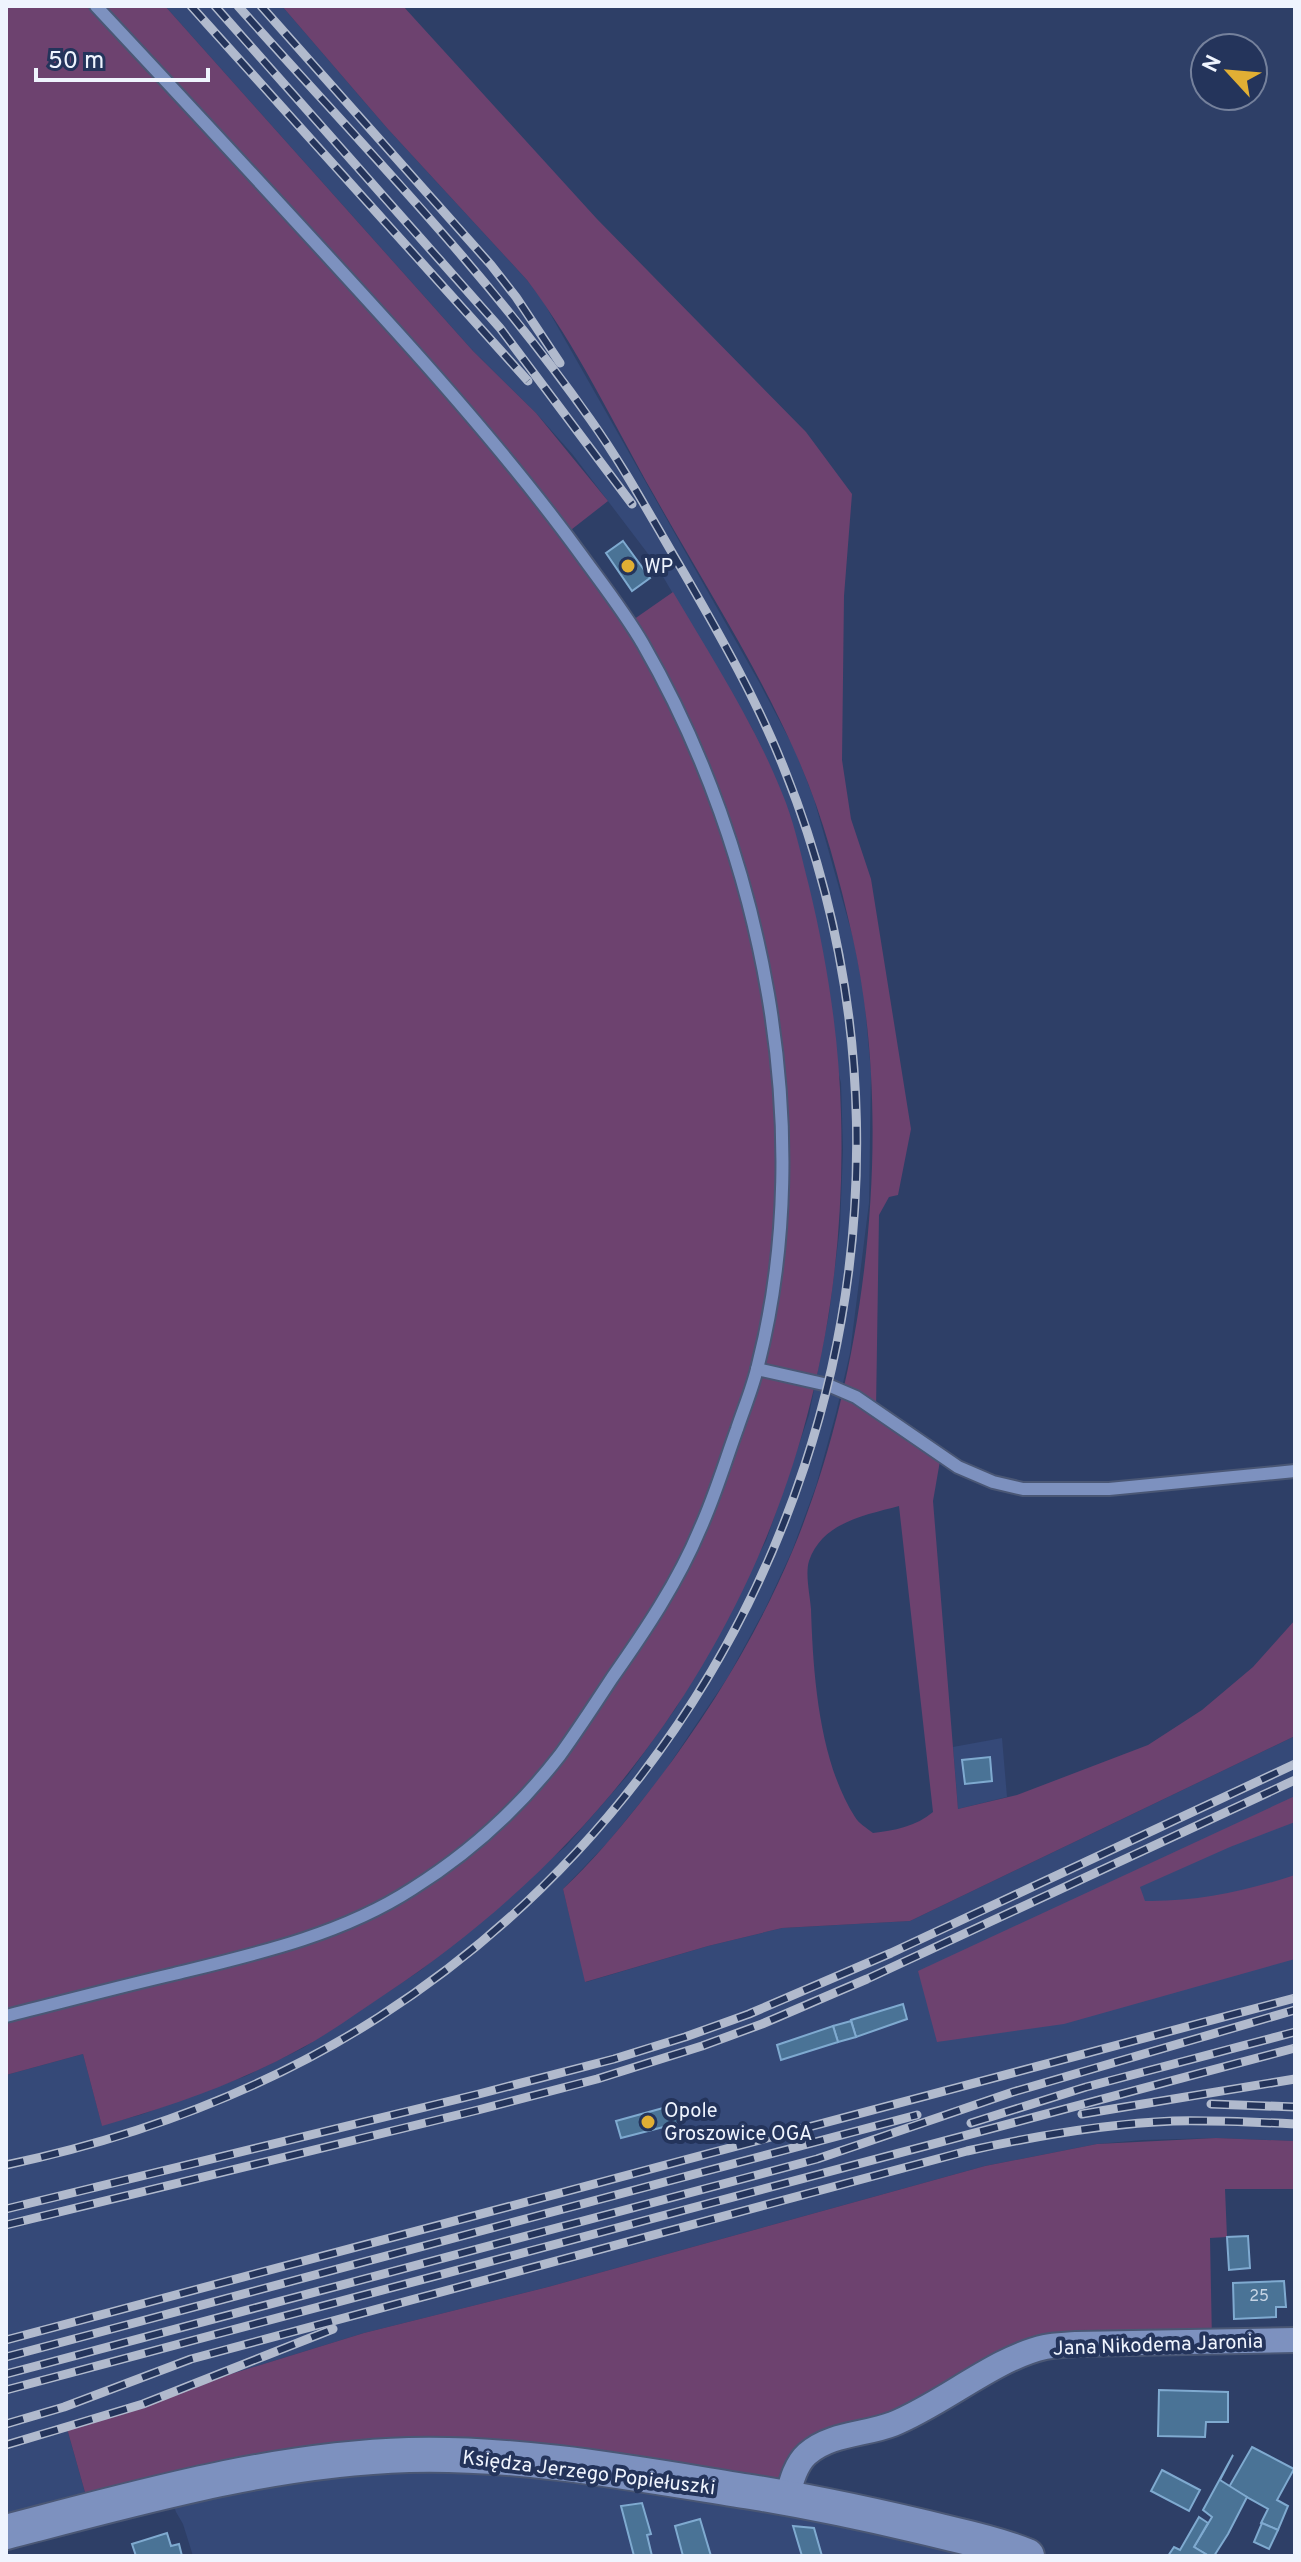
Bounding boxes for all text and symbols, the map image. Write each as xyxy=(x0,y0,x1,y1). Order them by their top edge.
scale bar xyxy=(36,32,208,82)
north arrow xyxy=(1189,32,1269,112)
text: 50 m xyxy=(48,47,104,77)
text: N xyxy=(1198,51,1229,77)
place label: WP xyxy=(644,555,673,581)
marker: WP xyxy=(619,557,637,575)
place label: Opole Groszowice OGA xyxy=(664,2099,813,2148)
marker: Opole Groszowice OGA xyxy=(639,2113,657,2131)
house number: 25 xyxy=(1249,2287,1269,2307)
street label: Jana Nikodema Jaronia xyxy=(1052,2329,1264,2363)
street label: Księdza Jerzego Popiełuszki xyxy=(461,2446,717,2502)

